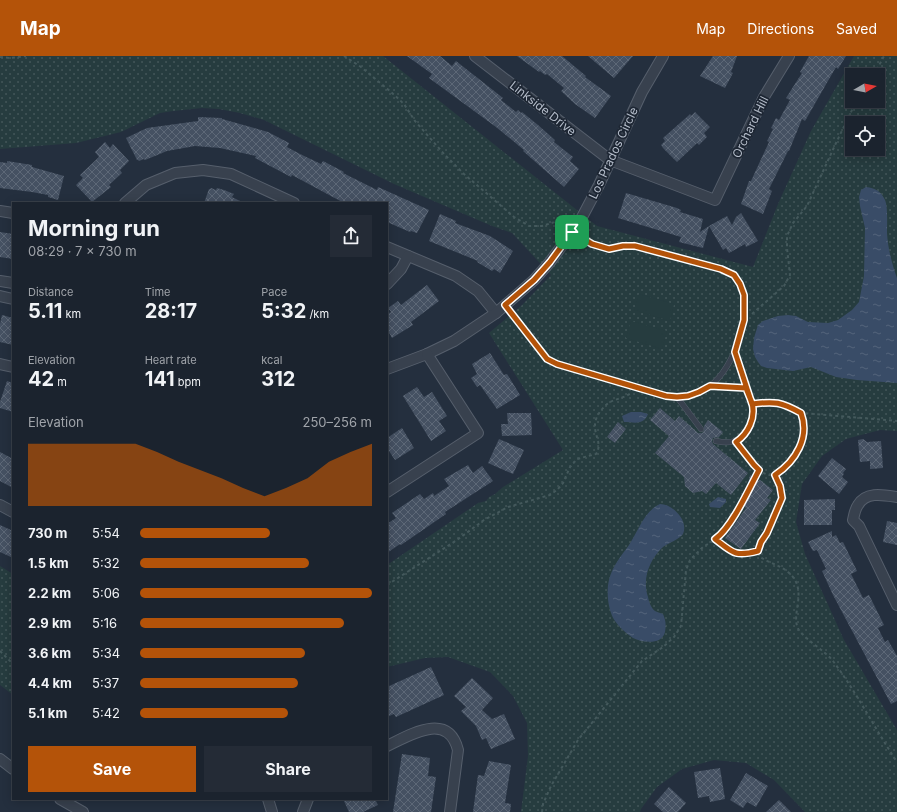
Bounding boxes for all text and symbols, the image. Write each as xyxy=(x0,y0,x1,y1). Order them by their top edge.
text: Map xyxy=(20,17,61,40)
text: Map xyxy=(696,20,725,37)
text: Directions xyxy=(747,20,814,37)
text: Saved xyxy=(836,20,877,37)
north arrow xyxy=(845,68,885,108)
map controls xyxy=(845,68,885,156)
street label: Linkside Drive xyxy=(507,77,579,139)
street label: Orchard Hill xyxy=(729,94,771,160)
street label: Los Prados Circle xyxy=(585,105,641,201)
button: locate xyxy=(845,116,885,156)
text: Morning run xyxy=(28,215,160,241)
button: share xyxy=(330,215,372,257)
pin xyxy=(555,215,589,249)
icon: arrive xyxy=(561,221,583,243)
text: 08:29 · 7 × 730 m xyxy=(28,243,137,259)
text: Distance xyxy=(28,285,73,299)
text: Time xyxy=(145,285,170,299)
text: Pace xyxy=(261,285,287,299)
text: 5.11 xyxy=(28,299,62,323)
text: 28:17 xyxy=(145,299,197,323)
text: 5:32 xyxy=(261,299,306,323)
text: km xyxy=(62,307,81,321)
text: /km xyxy=(306,307,329,321)
text: Elevation xyxy=(28,353,75,367)
text: Heart rate xyxy=(145,353,197,367)
text: kcal xyxy=(261,353,282,367)
text: 42 xyxy=(28,367,54,391)
text: 141 xyxy=(145,367,175,391)
text: 312 xyxy=(261,367,295,391)
text: m xyxy=(54,375,67,389)
text: bpm xyxy=(175,375,201,389)
text: Elevation xyxy=(28,414,84,430)
text: 250–256 m xyxy=(303,414,372,430)
text: 730 m xyxy=(28,525,67,541)
text: 5:54 xyxy=(92,525,120,541)
text: 1.5 km xyxy=(28,555,69,571)
text: 5:32 xyxy=(92,555,120,571)
text: 2.2 km xyxy=(28,585,71,601)
text: 5:06 xyxy=(92,585,120,601)
text: 2.9 km xyxy=(28,615,71,631)
text: 5:16 xyxy=(92,615,117,631)
text: 3.6 km xyxy=(28,645,71,661)
text: 5:34 xyxy=(92,645,120,661)
text: 4.4 km xyxy=(28,675,72,691)
text: 5:37 xyxy=(92,675,119,691)
text: 5.1 km xyxy=(28,705,67,721)
text: 5:42 xyxy=(92,705,120,721)
button: Save xyxy=(28,746,196,792)
button: Share xyxy=(204,746,372,792)

